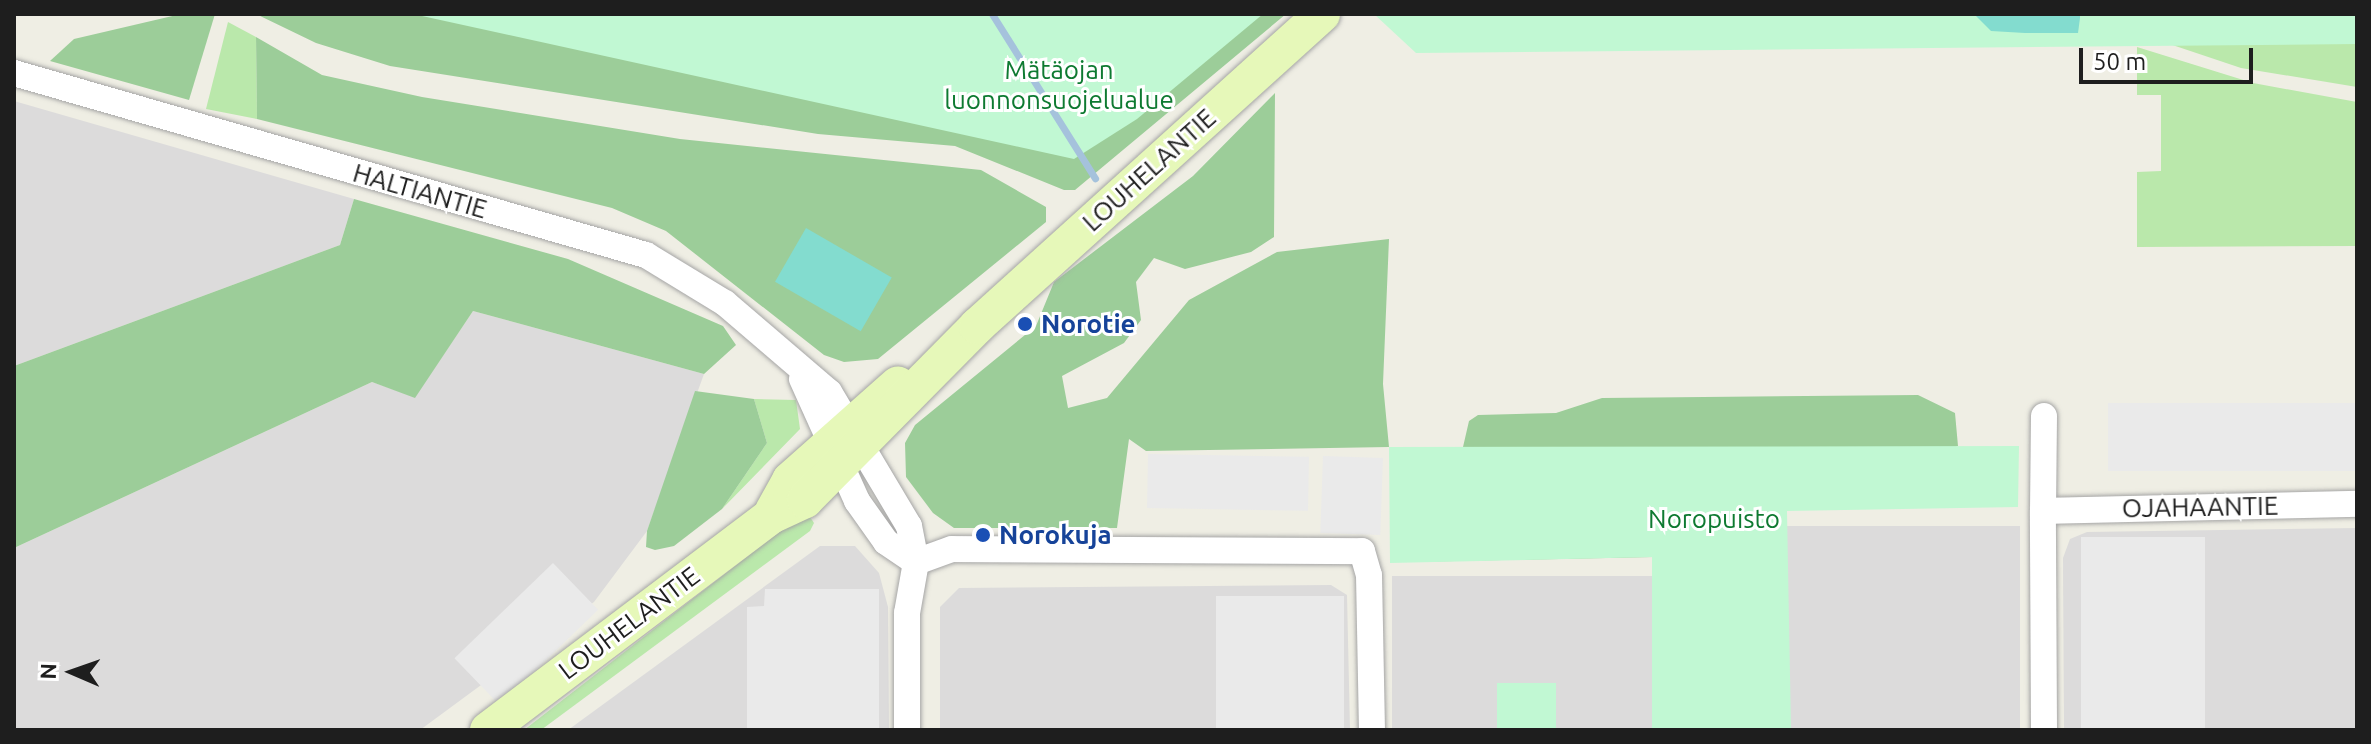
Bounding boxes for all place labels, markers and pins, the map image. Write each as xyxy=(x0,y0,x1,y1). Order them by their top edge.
place label: Norotie xyxy=(1041,308,1136,340)
marker: Norotie xyxy=(1016,315,1034,333)
place label: Norokuja xyxy=(999,519,1112,551)
marker: Norokuja xyxy=(974,526,992,544)

